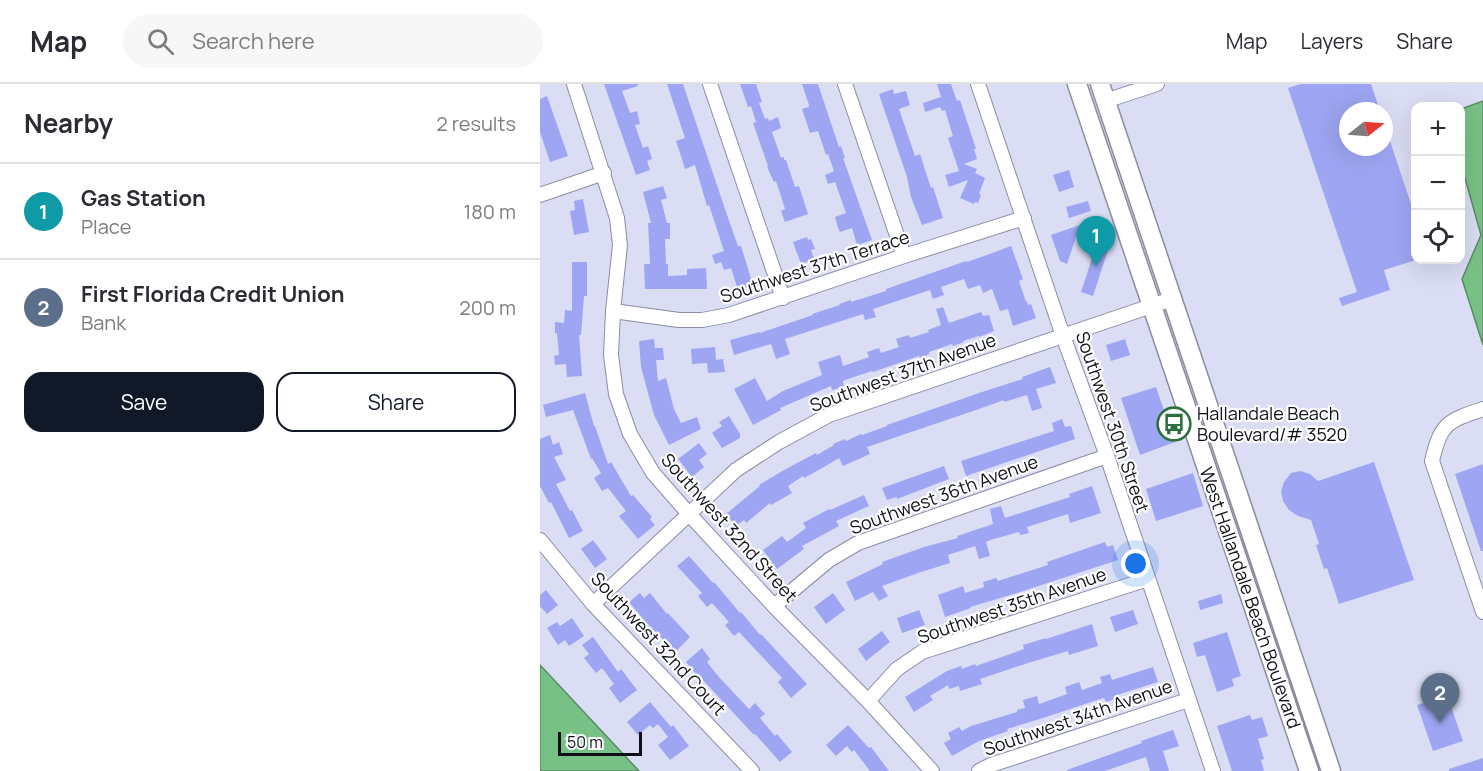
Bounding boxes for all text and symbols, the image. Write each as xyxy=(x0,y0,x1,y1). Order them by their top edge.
search box xyxy=(123,14,543,68)
text: Map xyxy=(30,22,87,60)
icon: search xyxy=(144,25,177,58)
text: Search here xyxy=(192,26,315,56)
text: Map xyxy=(1226,27,1267,55)
text: Layers xyxy=(1300,27,1363,55)
text: Share xyxy=(1396,27,1453,55)
north arrow xyxy=(1339,102,1393,156)
map controls xyxy=(1411,102,1465,264)
button: + xyxy=(1411,102,1465,156)
text: Nearby xyxy=(24,105,113,141)
text: 2 results xyxy=(436,110,516,137)
button: − xyxy=(1411,156,1465,210)
text: Gas Station xyxy=(81,183,206,213)
text: 1 xyxy=(39,198,48,225)
text: 180 m xyxy=(463,198,516,225)
button: locate xyxy=(1411,210,1465,264)
text: Place xyxy=(81,213,131,240)
pin: 1 xyxy=(1076,216,1116,266)
street label: Southwest 37th Terrace xyxy=(717,224,912,308)
text: First Florida Credit Union xyxy=(81,279,345,309)
text: 2 xyxy=(38,294,49,321)
text: 200 m xyxy=(459,294,516,321)
text: Bank xyxy=(81,309,126,336)
street label: Southwest 37th Avenue xyxy=(806,327,999,417)
street label: Southwest 30th Street xyxy=(1071,328,1155,515)
button: Save xyxy=(24,372,264,432)
button: Share xyxy=(276,372,516,432)
place label: Hallandale Beach Boulevard/# 3520 xyxy=(1197,401,1348,446)
bus stop icon: Hallandale Beach Boulevard/# 3520 xyxy=(1156,406,1192,442)
street label: Southwest 32nd Street xyxy=(656,448,803,607)
street label: Southwest 36th Avenue xyxy=(846,449,1041,539)
street label: West Hallandale Beach Boulevard xyxy=(1195,464,1307,732)
your location xyxy=(1121,549,1150,578)
street label: Southwest 35th Avenue xyxy=(914,561,1109,649)
street label: Southwest 32nd Court xyxy=(586,567,731,720)
street label: Southwest 34th Avenue xyxy=(980,673,1175,761)
pin: 2 xyxy=(1420,674,1460,723)
scale bar xyxy=(558,729,642,756)
text: 50 m xyxy=(567,731,603,753)

